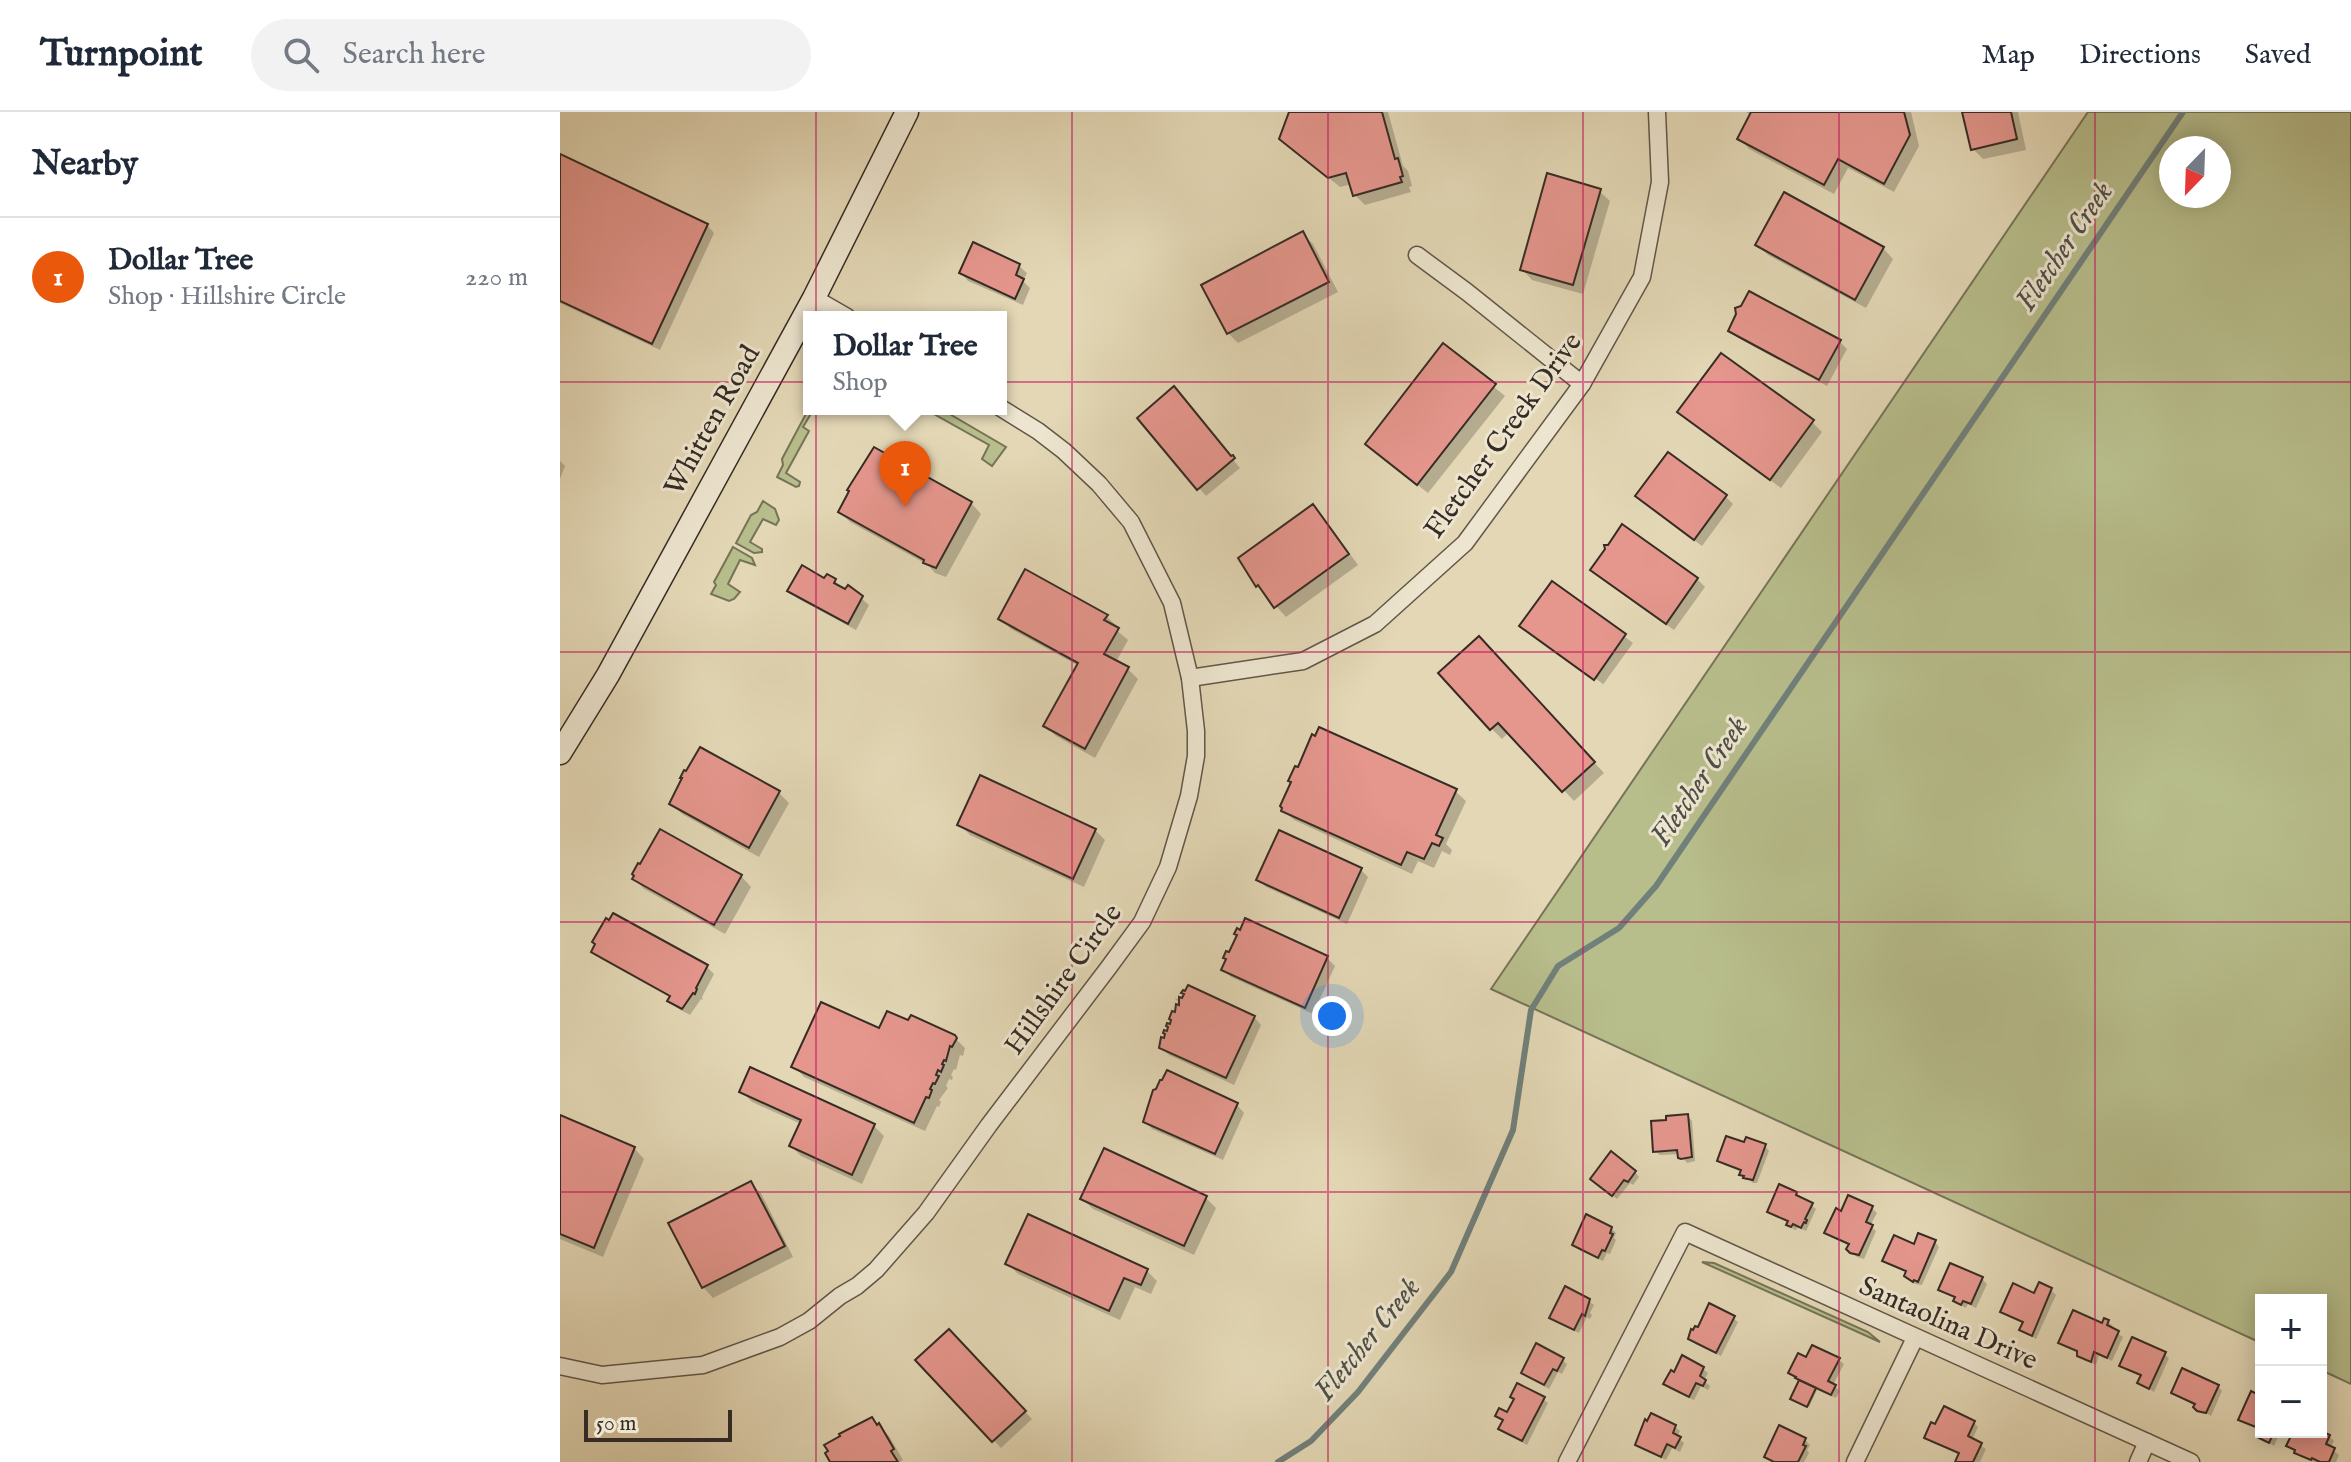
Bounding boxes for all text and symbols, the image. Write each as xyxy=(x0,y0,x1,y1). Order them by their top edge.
search box xyxy=(251,19,811,91)
text: Turnpoint xyxy=(40,31,203,79)
icon: search xyxy=(279,33,323,77)
text: Search here xyxy=(343,36,486,74)
text: Map xyxy=(1981,38,2035,73)
text: Directions xyxy=(2079,38,2201,73)
text: Saved xyxy=(2245,38,2311,73)
north arrow xyxy=(2159,136,2231,208)
text: Nearby xyxy=(32,143,138,186)
water label: Fletcher Creek xyxy=(2008,175,2122,319)
text: Dollar Tree xyxy=(108,242,253,280)
text: 1 xyxy=(53,261,63,294)
text: 220 m xyxy=(465,261,528,294)
text: Shop · Hillshire Circle xyxy=(108,280,346,313)
popup xyxy=(803,311,1007,415)
street label: Fletcher Creek Drive xyxy=(1418,326,1591,546)
text: Dollar Tree xyxy=(832,328,978,366)
street label: Whitten Road xyxy=(657,340,769,502)
text: Shop xyxy=(832,366,888,399)
pin: 1 xyxy=(879,441,931,507)
water label: Fletcher Creek xyxy=(1643,710,1757,854)
street label: Hillshire Circle xyxy=(997,897,1131,1062)
your location xyxy=(1312,996,1352,1036)
street label: Santaolina Drive xyxy=(1853,1269,2043,1379)
water label: Fletcher Creek xyxy=(1307,1270,1429,1410)
map controls xyxy=(2255,1294,2327,1438)
button: + xyxy=(2255,1294,2327,1366)
button: − xyxy=(2255,1366,2327,1438)
scale bar xyxy=(584,1406,732,1442)
text: 50 m xyxy=(596,1410,637,1438)

